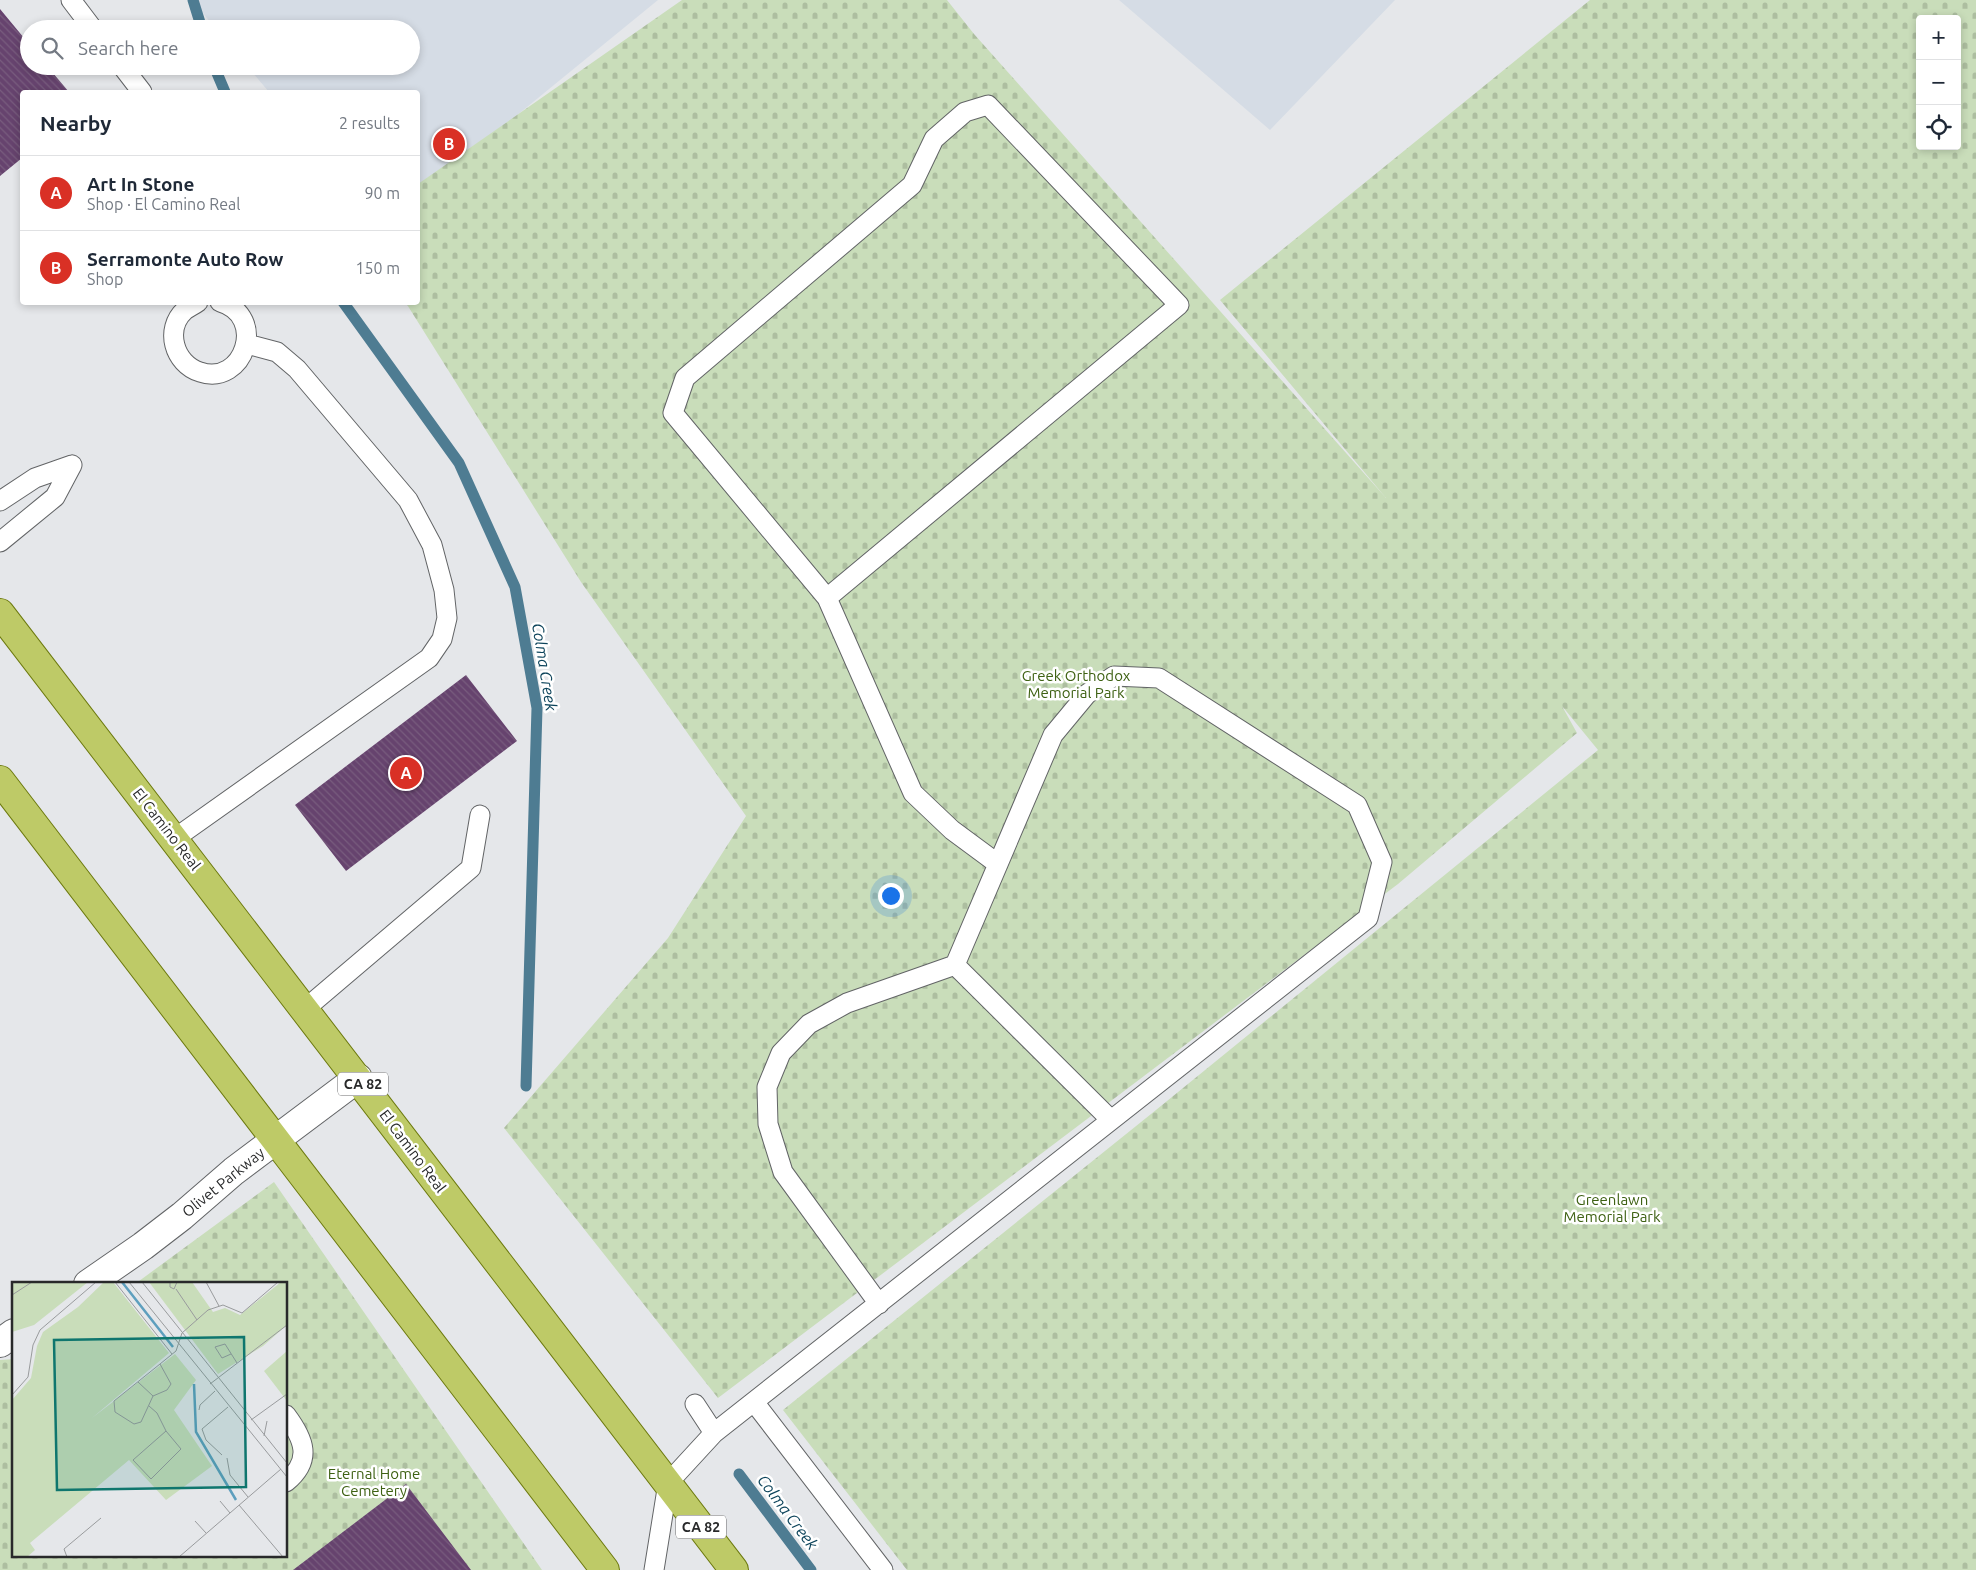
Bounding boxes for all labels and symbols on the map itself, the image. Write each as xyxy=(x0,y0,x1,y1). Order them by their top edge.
pin: B xyxy=(433,125,465,163)
water label: Colma Creek xyxy=(529,622,561,713)
park label: Greek Orthodox Memorial Park xyxy=(1022,667,1131,701)
pin: A xyxy=(390,754,422,792)
street label: El Camino Real xyxy=(130,785,204,873)
your location xyxy=(878,883,904,909)
road number: CA 82 xyxy=(338,1072,388,1096)
street label: El Camino Real xyxy=(376,1106,450,1196)
street label: Olivet Parkway xyxy=(179,1144,267,1220)
park label: Greenlawn Memorial Park xyxy=(1563,1191,1661,1225)
inset map xyxy=(12,1282,288,1558)
park label: Eternal Home Cemetery xyxy=(328,1465,420,1499)
water label: Colma Creek xyxy=(754,1471,822,1554)
road number: CA 82 xyxy=(676,1515,726,1538)

